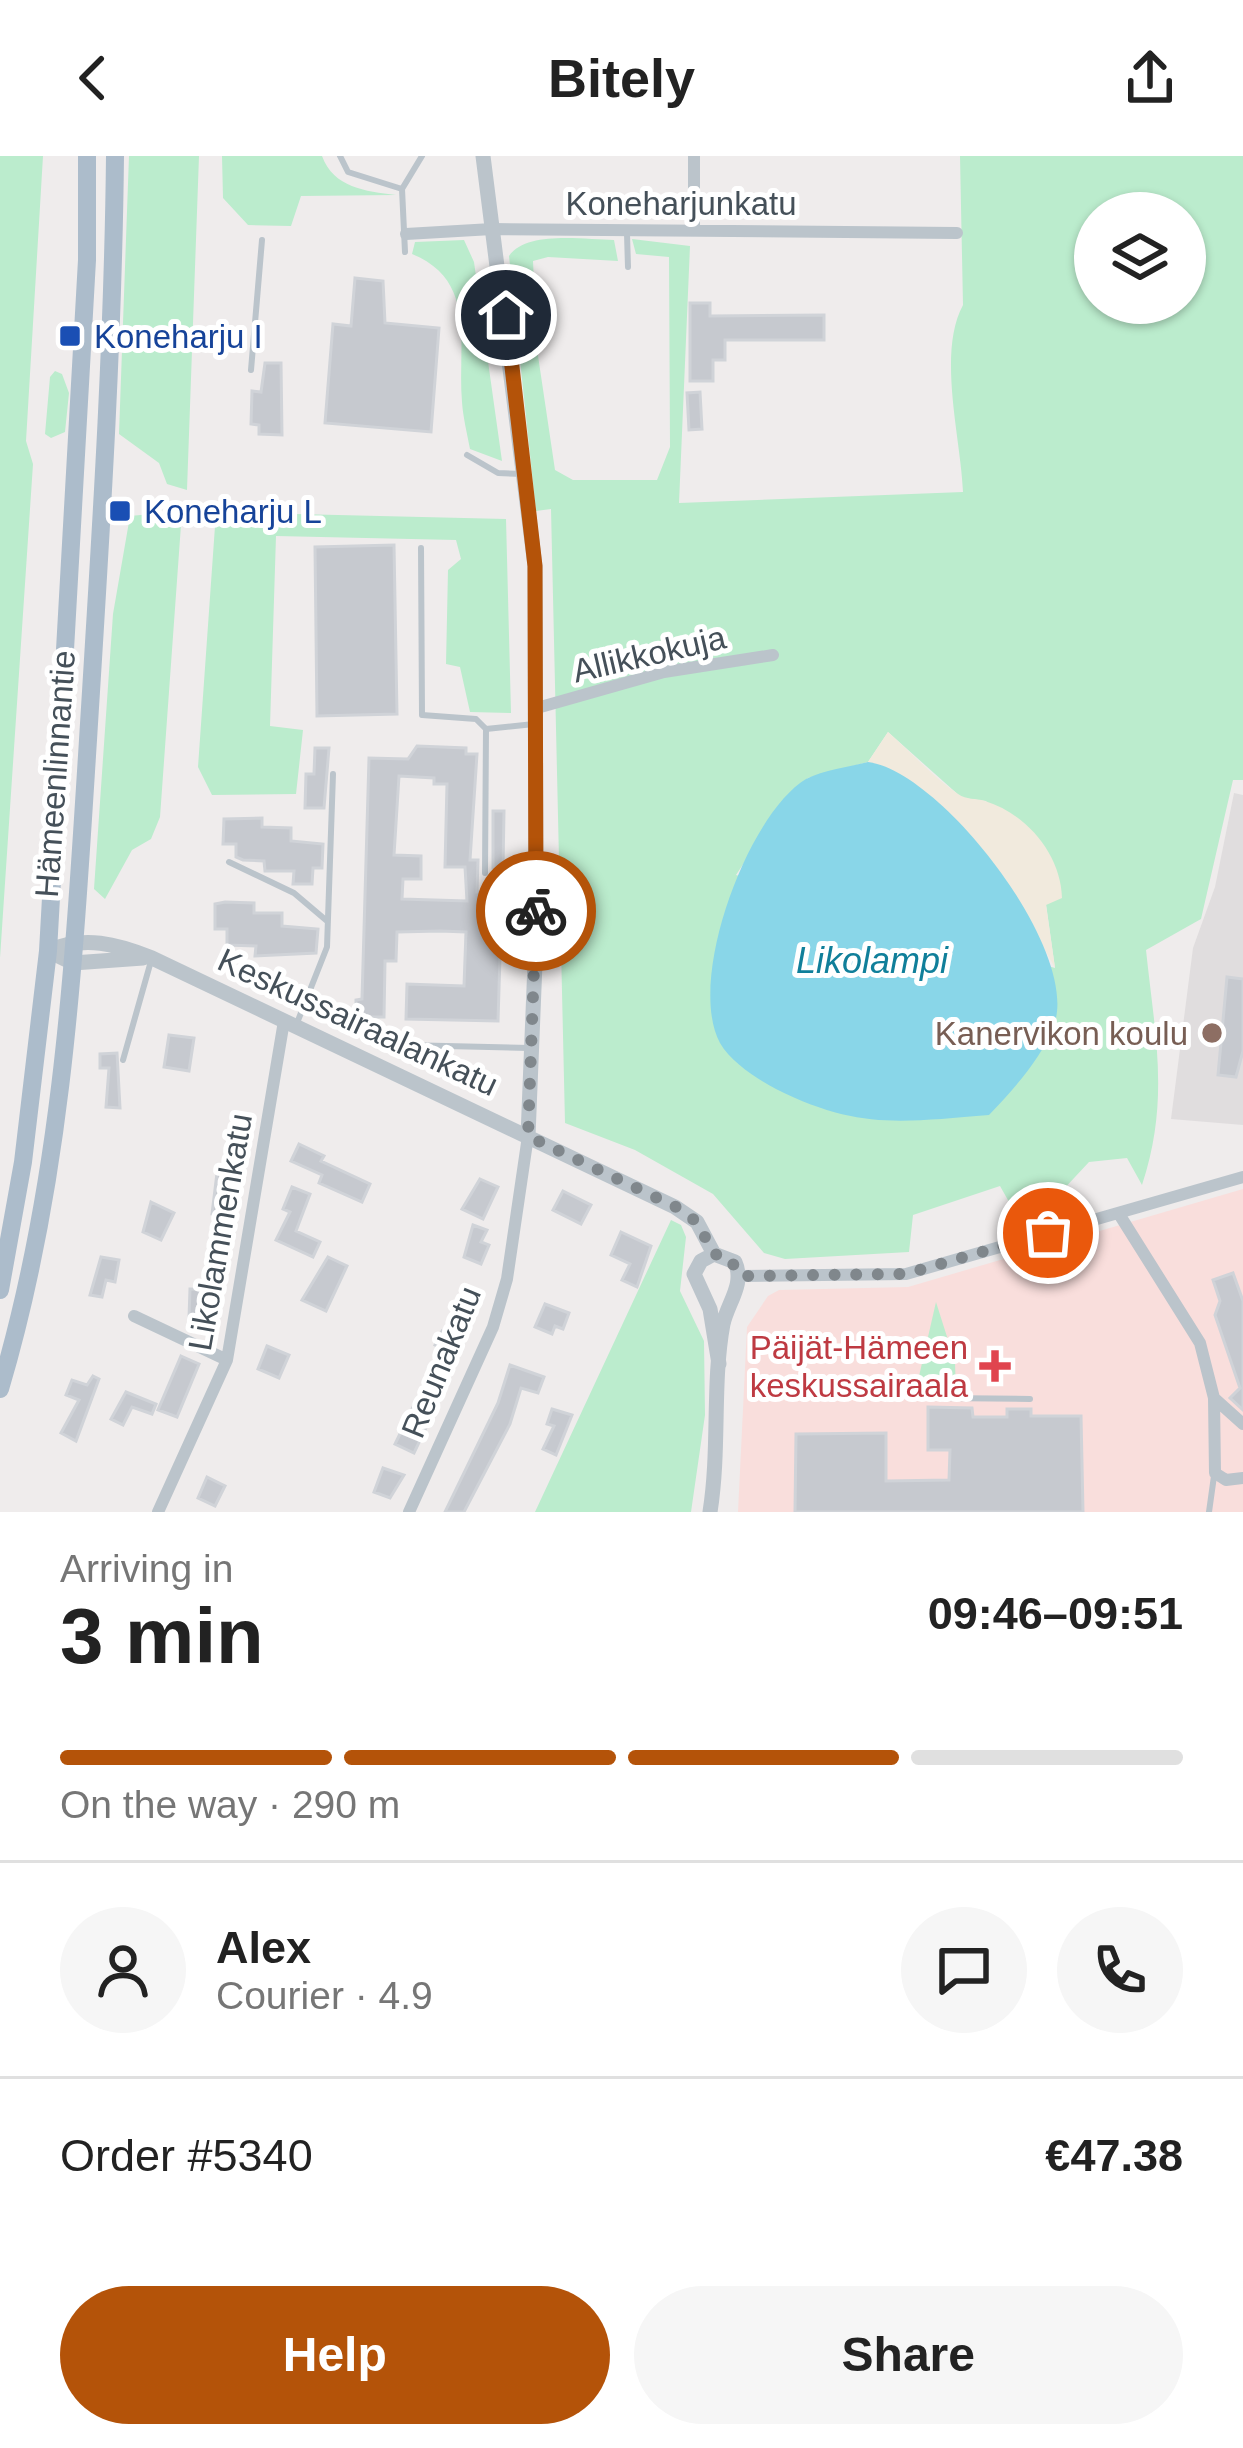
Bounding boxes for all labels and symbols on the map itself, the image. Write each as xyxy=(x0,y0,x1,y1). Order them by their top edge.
street label: Koneharjunkatu xyxy=(565,185,797,222)
pin xyxy=(455,264,557,366)
place label: Koneharju I xyxy=(94,318,263,355)
marker: Koneharju I xyxy=(57,323,83,349)
place label: Koneharju L xyxy=(144,493,322,530)
marker: Koneharju L xyxy=(107,498,133,524)
street label: Allikkokuja xyxy=(569,618,730,690)
street label: Hämeenlinnantie xyxy=(28,649,82,899)
courier xyxy=(476,851,596,971)
water label: Likolampi xyxy=(796,940,949,981)
street label: Keskussairaalankatu xyxy=(212,941,504,1103)
place label: Kanervikon koulu xyxy=(935,1015,1188,1052)
marker: Kanervikon koulu xyxy=(1199,1020,1225,1046)
street label: Likolammenkatu xyxy=(181,1110,259,1354)
pin xyxy=(997,1182,1099,1284)
street label: Reunakatu xyxy=(394,1281,488,1443)
place label: Päijät-Hämeen keskussairaala xyxy=(750,1329,969,1404)
marker: Päijät-Hämeen keskussairaala xyxy=(979,1350,1011,1382)

